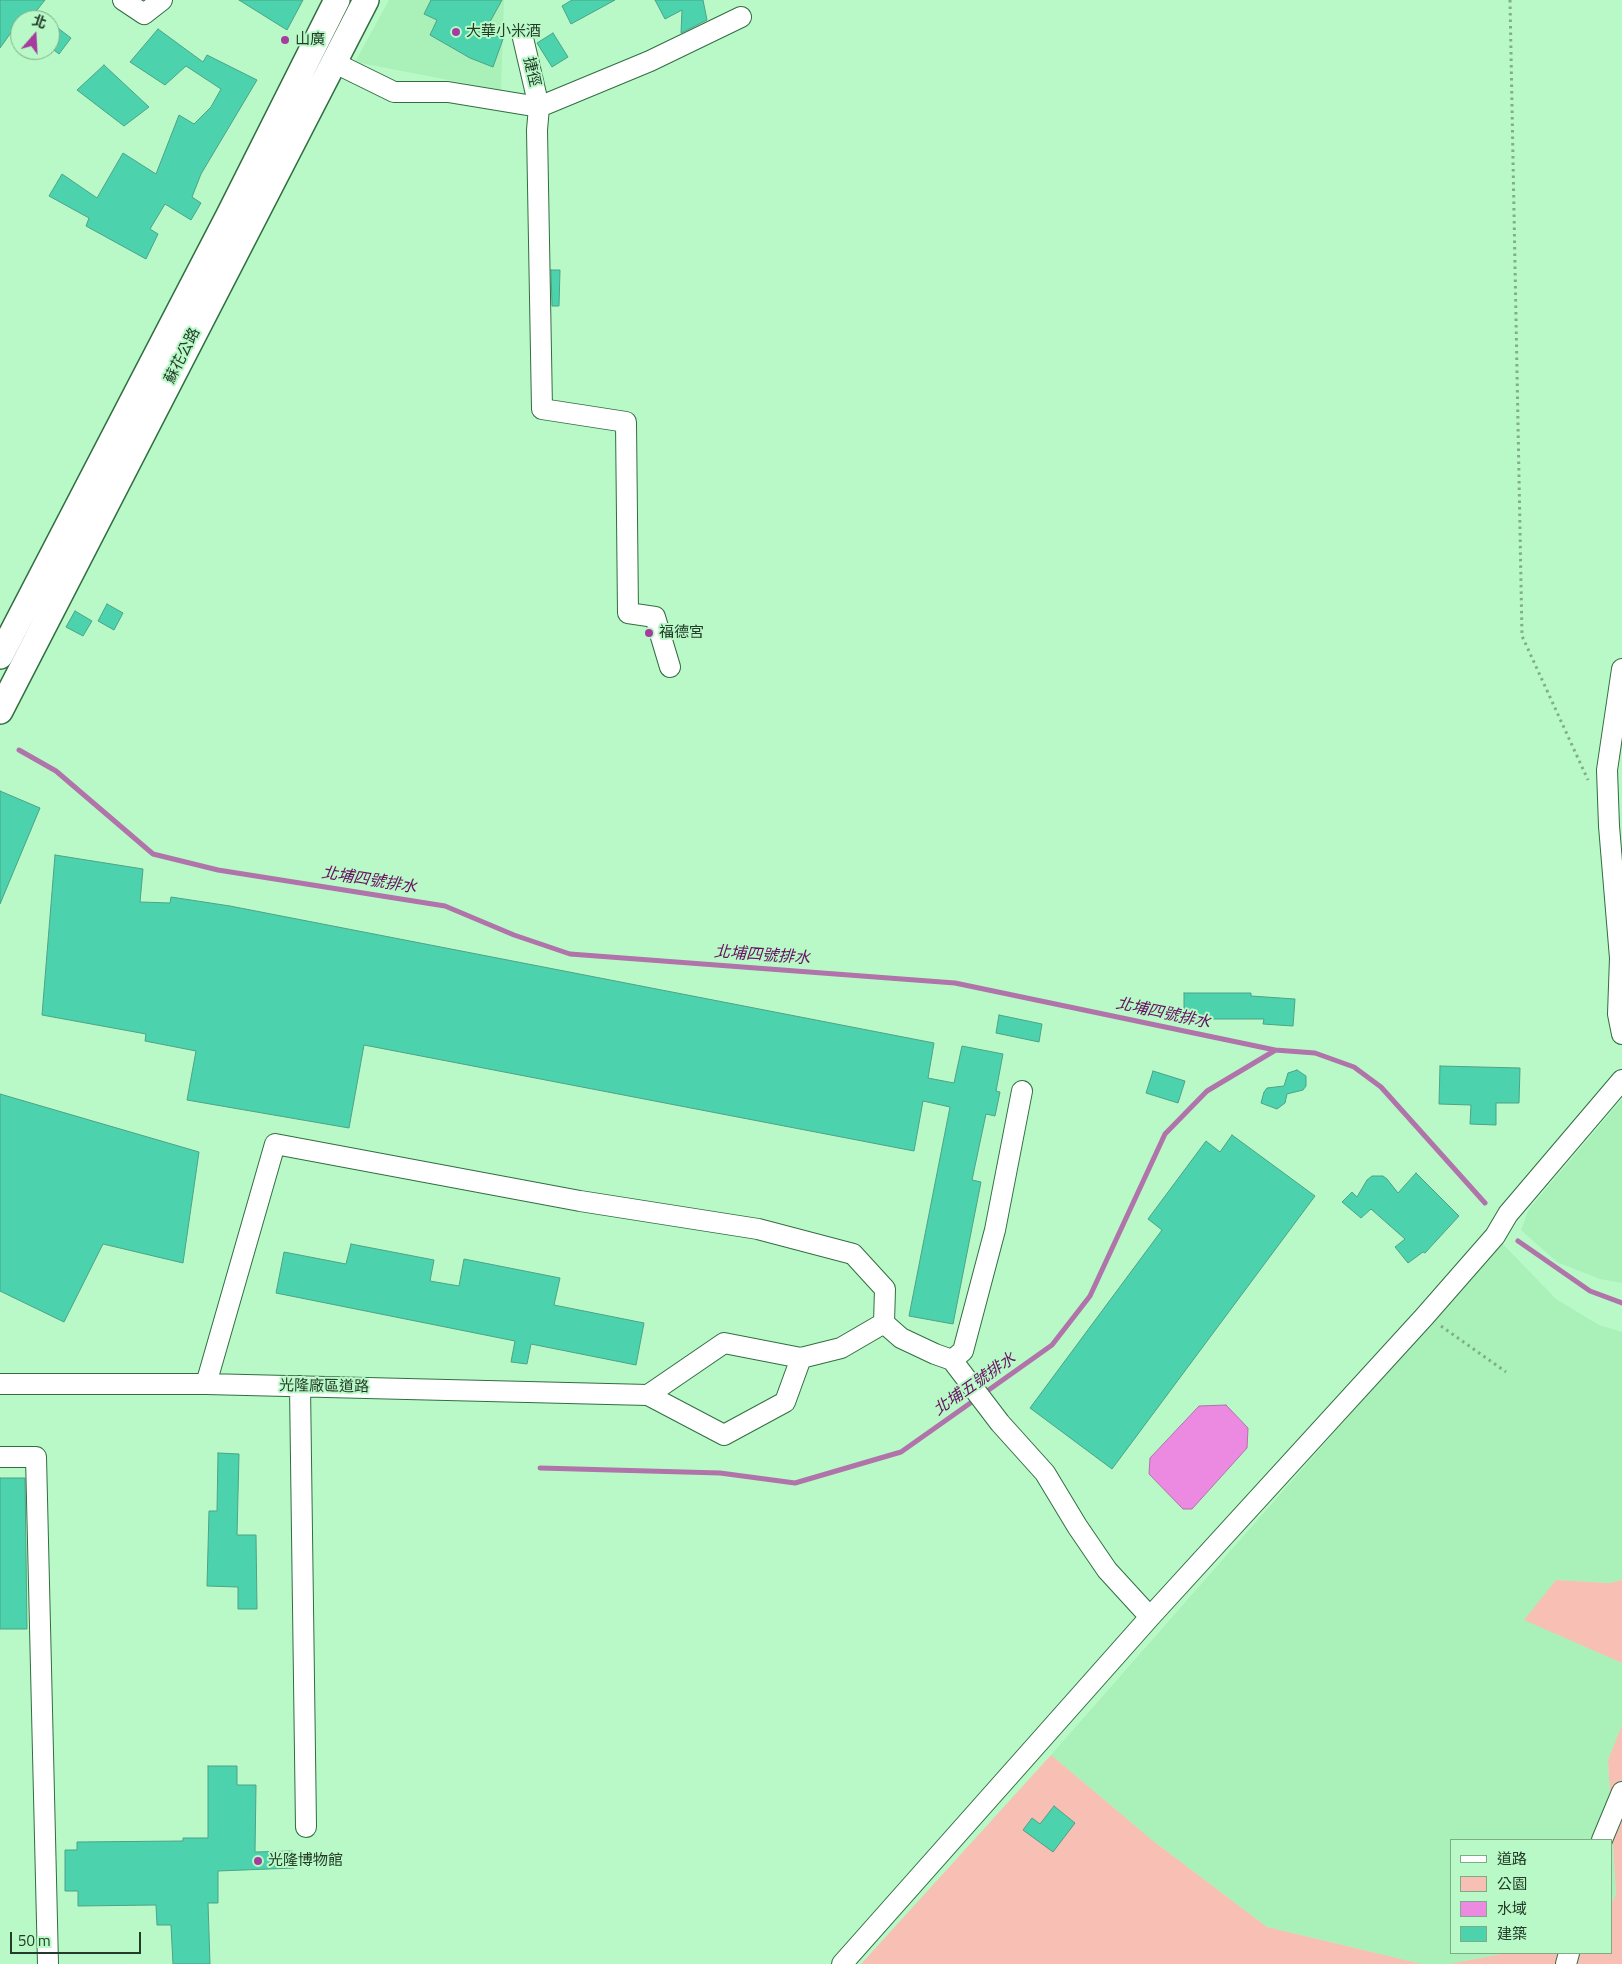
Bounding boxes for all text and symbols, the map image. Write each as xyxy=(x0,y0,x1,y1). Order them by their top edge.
text: 北 xyxy=(30,9,50,33)
north arrow xyxy=(10,10,60,60)
place label: 大華小米酒 xyxy=(466,23,541,41)
marker: 大華小米酒 xyxy=(450,26,462,38)
place label: 山廣 xyxy=(295,31,325,49)
marker: 山廣 xyxy=(279,34,291,46)
street label: 捷徑 xyxy=(519,55,543,89)
street label: 蘇花公路 xyxy=(161,325,205,387)
place label: 福德宮 xyxy=(659,624,704,642)
marker: 福德宮 xyxy=(643,627,655,639)
water label: 北埔四號排水 xyxy=(320,864,418,898)
water label: 北埔四號排水 xyxy=(713,943,811,969)
water label: 北埔四號排水 xyxy=(1114,995,1212,1033)
water label: 北埔五號排水 xyxy=(930,1350,1020,1420)
street label: 光隆廠區道路 xyxy=(279,1377,369,1397)
legend xyxy=(1450,1839,1612,1954)
text: 道路 xyxy=(1497,1847,1527,1870)
place label: 光隆博物館 xyxy=(268,1852,343,1870)
marker: 光隆博物館 xyxy=(252,1855,264,1867)
text: 公園 xyxy=(1497,1872,1527,1895)
text: 水域 xyxy=(1497,1897,1527,1920)
scale bar xyxy=(12,1922,144,1954)
text: 建築 xyxy=(1497,1922,1527,1945)
text: 50 m xyxy=(18,1929,51,1952)

